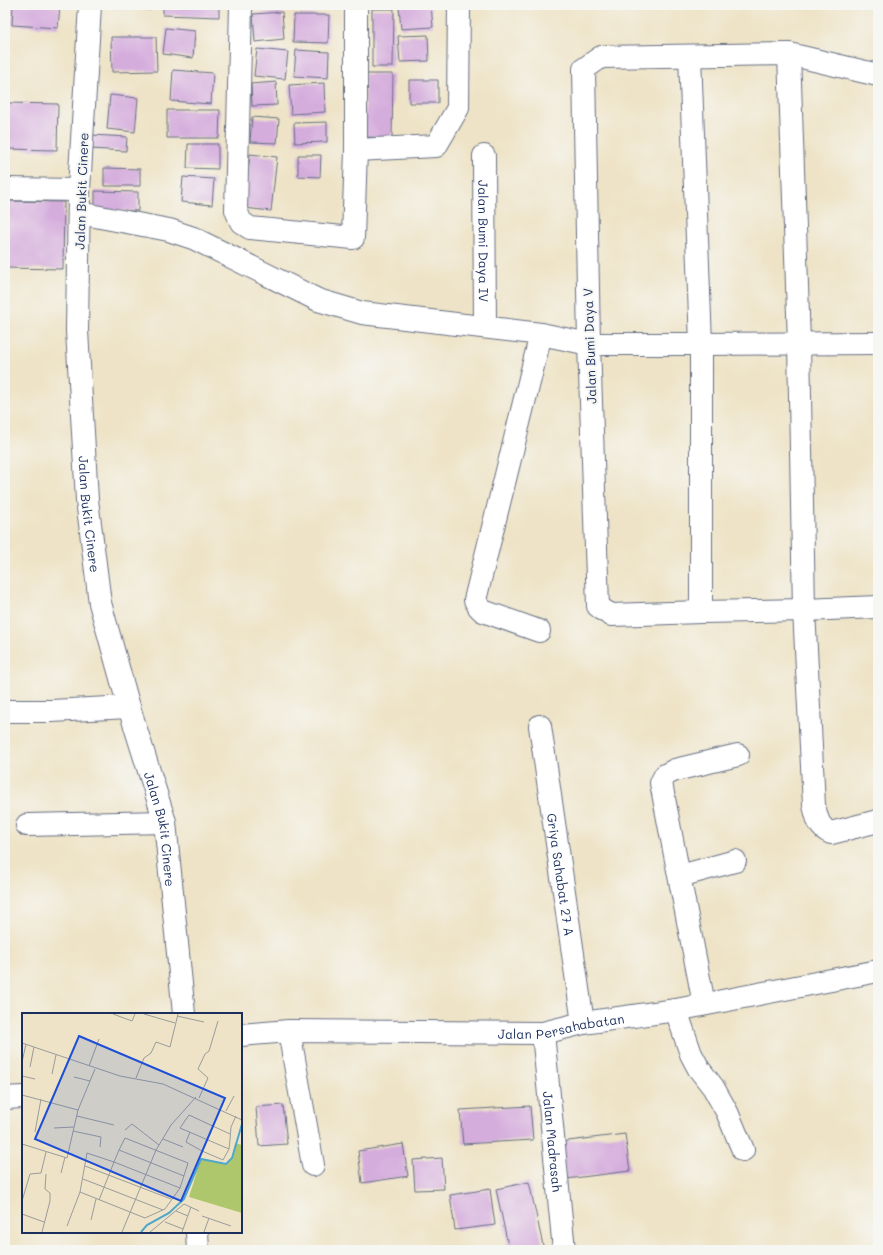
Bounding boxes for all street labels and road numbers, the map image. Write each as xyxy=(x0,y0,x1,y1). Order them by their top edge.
street label: Jalan Bukit Cinere xyxy=(70,132,92,250)
street label: Jalan Bumi Daya IV xyxy=(476,180,493,302)
street label: Jalan Bumi Daya V xyxy=(578,288,600,404)
street label: Jalan Bukit Cinere xyxy=(76,455,105,573)
street label: Jalan Bukit Cinere xyxy=(141,769,180,887)
street label: Griya Sahabat 27 A xyxy=(544,812,579,937)
street label: Jalan Persahabatan xyxy=(498,1009,625,1042)
street label: Jalan Madrasah xyxy=(540,1090,567,1193)

